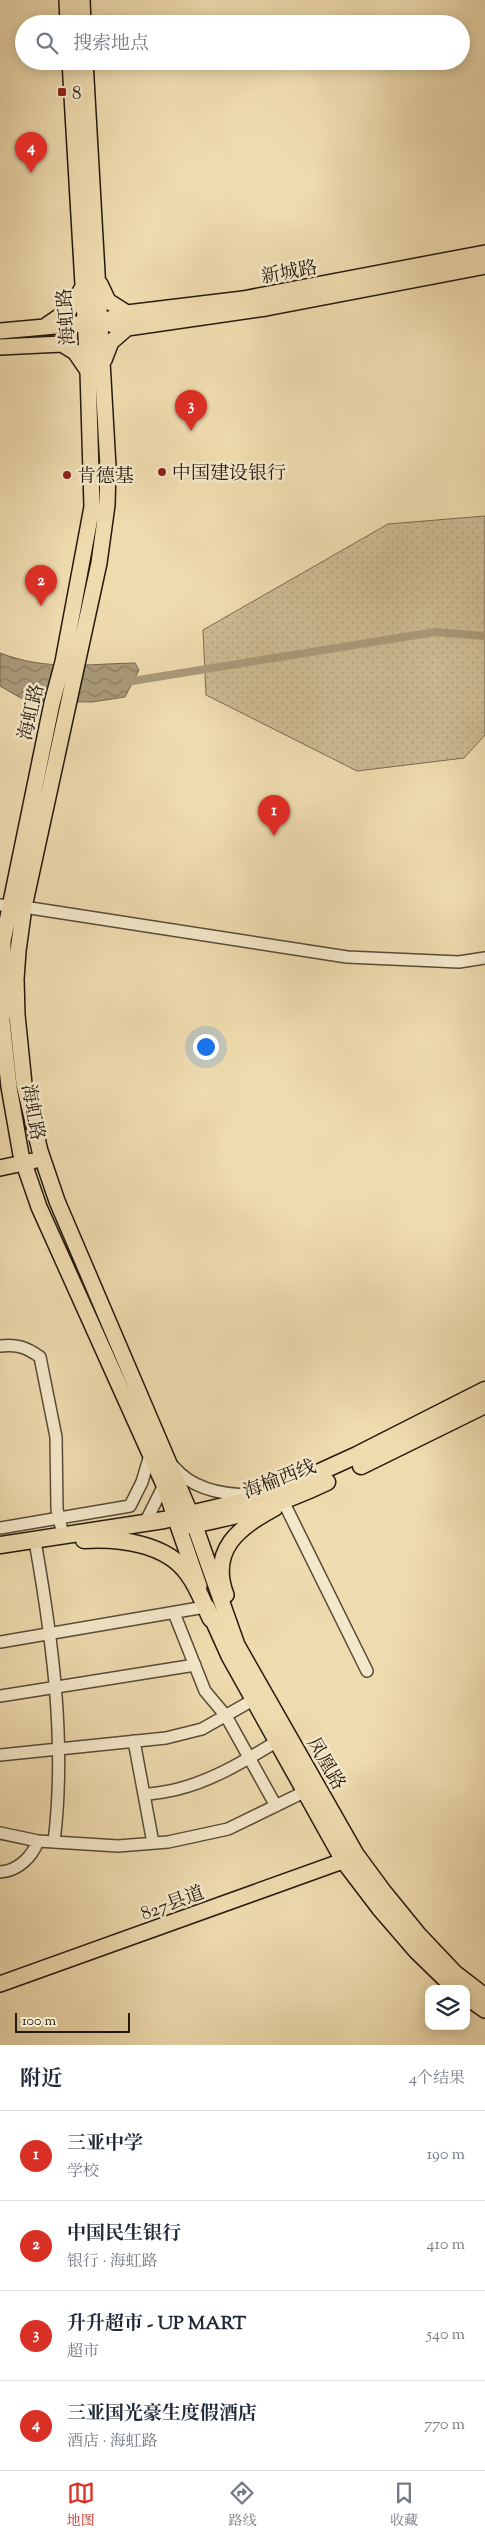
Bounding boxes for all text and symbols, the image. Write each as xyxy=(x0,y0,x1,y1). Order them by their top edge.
search box xyxy=(15,15,470,70)
icon: search xyxy=(33,29,61,57)
text: 搜索地点 xyxy=(73,31,149,58)
place label: 8 xyxy=(72,81,82,108)
marker: 8 xyxy=(56,86,68,98)
pin: 4 xyxy=(15,132,47,173)
street label: 新城路 xyxy=(259,255,320,292)
street label: 海虹路 xyxy=(52,287,83,346)
pin: 3 xyxy=(175,390,207,431)
place label: 中国建设银行 xyxy=(172,461,286,488)
place label: 肯德基 xyxy=(77,464,134,491)
marker: 中国建设银行 xyxy=(156,466,168,478)
marker: 肯德基 xyxy=(61,469,73,481)
pin: 2 xyxy=(25,565,57,606)
street label: 海虹路 xyxy=(13,682,52,743)
pin: 1 xyxy=(258,795,290,836)
your location xyxy=(193,1034,219,1060)
street label: 海虹路 xyxy=(13,1082,50,1143)
street label: 海榆西线 xyxy=(240,1454,320,1507)
street label: 凤凰路 xyxy=(299,1733,351,1796)
street label: 827县道 xyxy=(137,1880,208,1928)
map controls xyxy=(425,1985,470,2030)
button: layers xyxy=(425,1985,470,2030)
scale bar xyxy=(15,2010,130,2033)
text: 100 m xyxy=(22,2012,56,2032)
text: 附近 xyxy=(20,2065,62,2095)
text: 4个结果 xyxy=(409,2068,465,2091)
text: 三亚中学 xyxy=(67,2131,143,2158)
text: 1 xyxy=(33,2144,39,2167)
text: 190 m xyxy=(427,2144,465,2167)
text: 学校 xyxy=(67,2161,99,2184)
text: 中国民生银行 xyxy=(67,2221,181,2248)
text: 2 xyxy=(32,2234,40,2257)
text: 410 m xyxy=(427,2234,465,2257)
text: 银行 · 海虹路 xyxy=(67,2251,158,2274)
text: 升升超市 - UP MART xyxy=(67,2311,246,2338)
text: 3 xyxy=(33,2324,39,2347)
text: 540 m xyxy=(427,2324,465,2347)
text: 超市 xyxy=(67,2341,99,2364)
text: 三亚国光豪生度假酒店 xyxy=(67,2401,257,2428)
text: 4 xyxy=(32,2414,40,2437)
text: 770 m xyxy=(424,2414,465,2437)
text: 酒店 · 海虹路 xyxy=(67,2431,158,2454)
tab: 地图 xyxy=(67,2479,95,2532)
tab: 路线 xyxy=(228,2479,256,2532)
tab: 收藏 xyxy=(390,2479,418,2532)

